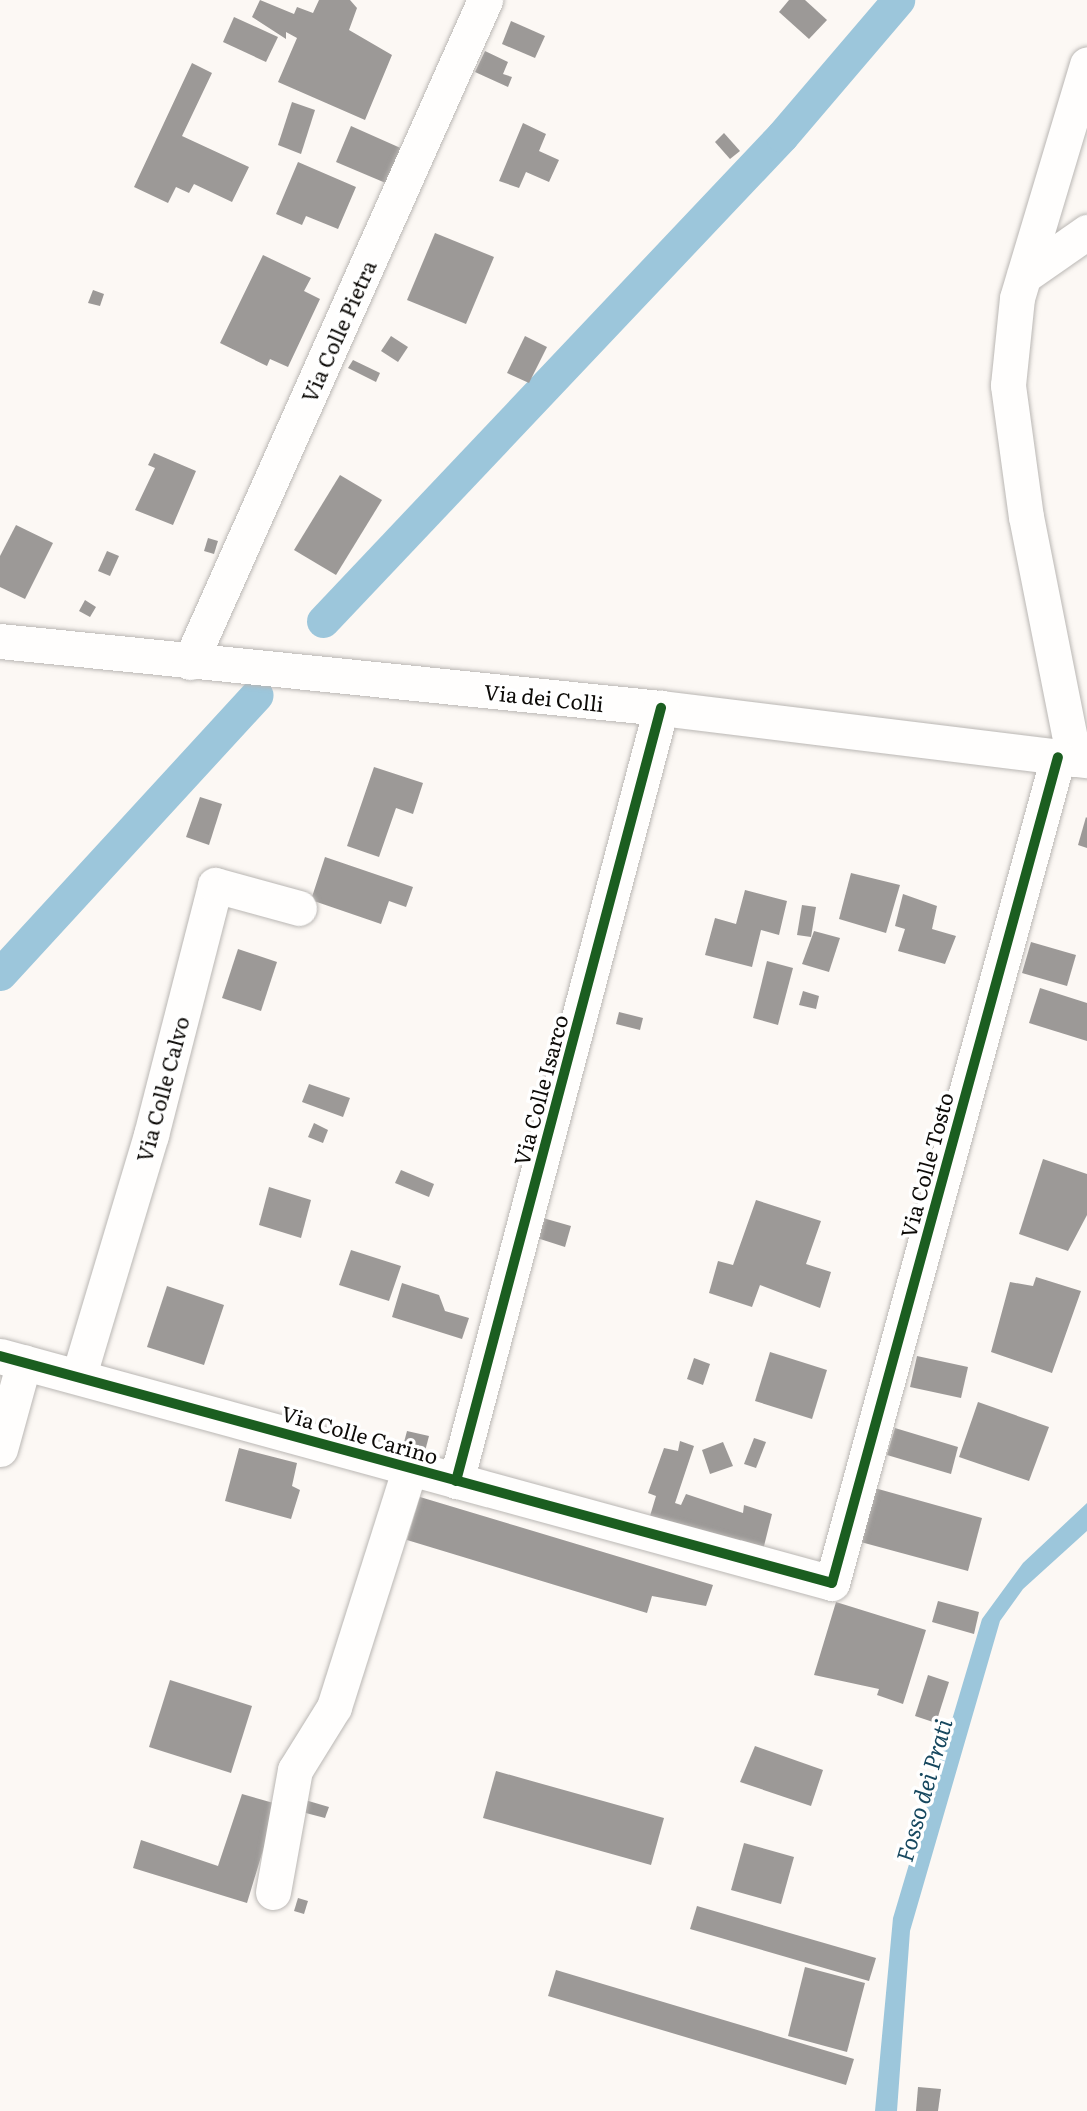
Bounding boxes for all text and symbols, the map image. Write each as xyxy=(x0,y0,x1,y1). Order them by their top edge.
street label: Via Colle Pietra xyxy=(295,256,381,406)
street label: Via dei Colli xyxy=(483,678,605,716)
street label: Via Colle Isarco xyxy=(508,1012,572,1168)
street label: Via Colle Calvo xyxy=(130,1013,194,1165)
street label: Via Colle Tosto xyxy=(895,1090,957,1240)
street label: Via Colle Carino xyxy=(279,1400,441,1468)
water label: Fosso dei Prati xyxy=(889,1715,957,1865)

